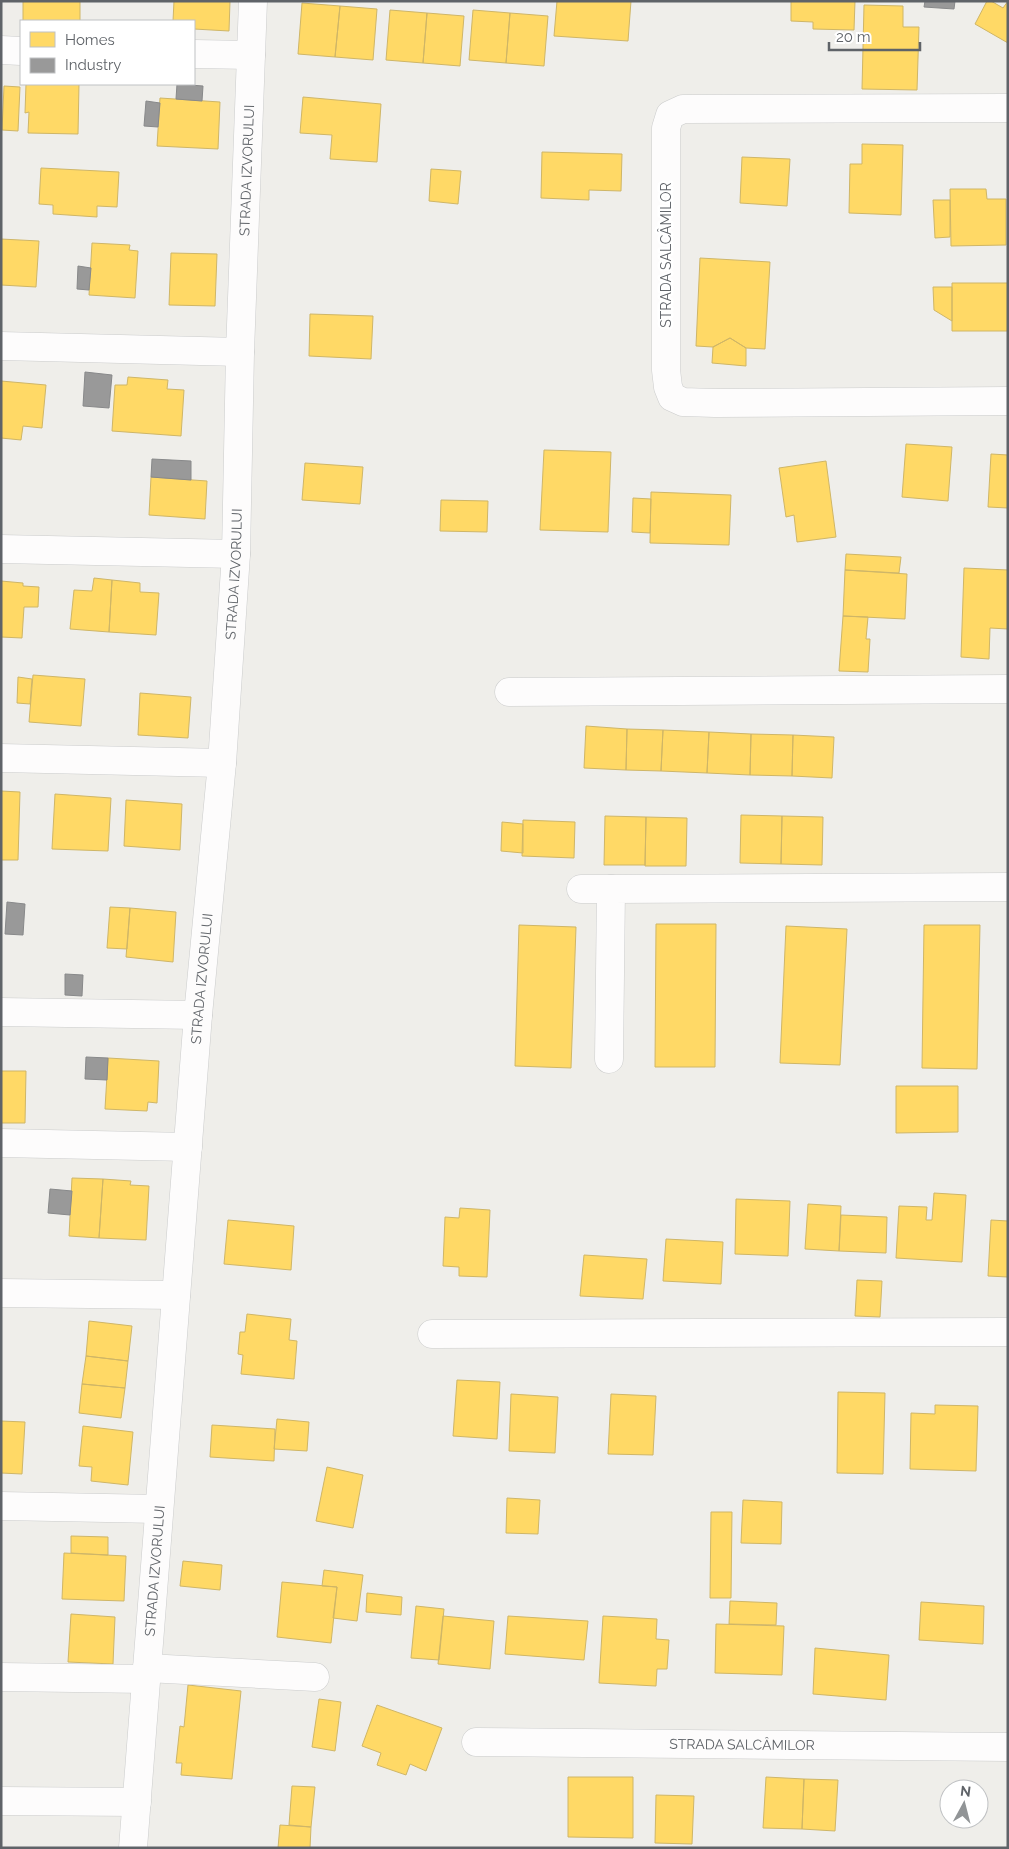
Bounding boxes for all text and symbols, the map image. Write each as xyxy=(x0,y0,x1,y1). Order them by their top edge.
legend xyxy=(20,20,195,85)
scale bar xyxy=(829,20,920,52)
text: 20 m xyxy=(836,28,871,46)
text: Homes xyxy=(65,31,115,49)
text: Industry xyxy=(65,56,121,74)
street label: STRADA IZVORULUI xyxy=(236,104,257,236)
street label: STRADA SALCÂMILOR xyxy=(657,182,674,328)
street label: STRADA IZVORULUI xyxy=(222,508,245,640)
street label: STRADA IZVORULUI xyxy=(188,913,216,1045)
street label: STRADA IZVORULUI xyxy=(142,1505,168,1637)
street label: STRADA SALCÂMILOR xyxy=(669,1736,815,1753)
north arrow xyxy=(939,1779,989,1829)
text: N xyxy=(959,1783,972,1800)

